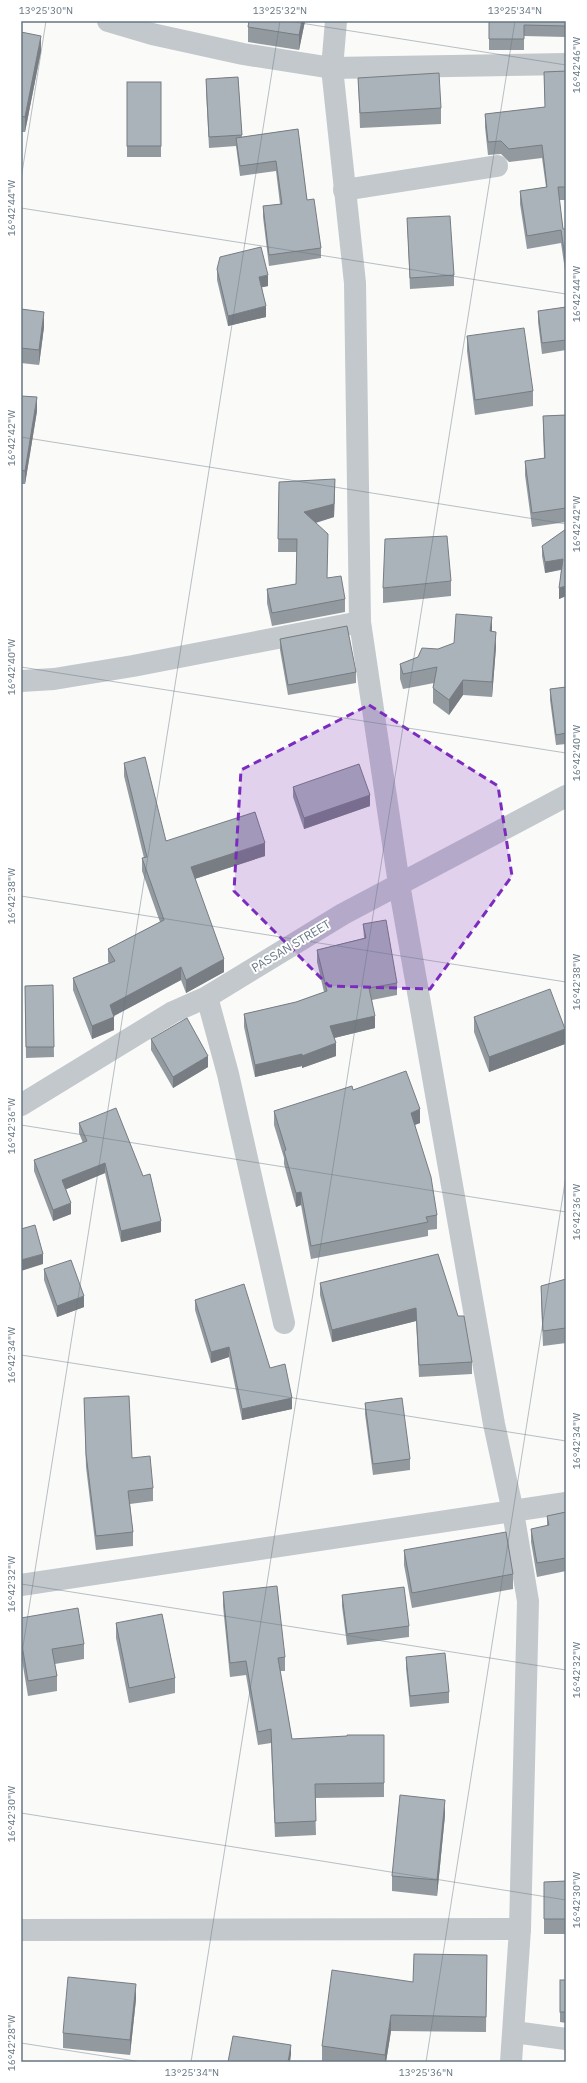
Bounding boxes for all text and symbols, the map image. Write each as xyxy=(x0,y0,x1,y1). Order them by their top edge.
text: 13°25'30"N xyxy=(19,4,73,17)
text: 13°25'32"N xyxy=(253,4,307,17)
text: 13°25'34"N xyxy=(488,4,542,17)
text: 16°42'46"W xyxy=(570,37,583,93)
text: 16°42'44"W xyxy=(5,180,18,236)
text: 16°42'44"W xyxy=(570,266,583,322)
text: 16°42'42"W xyxy=(5,410,18,466)
text: 16°42'42"W xyxy=(570,496,583,552)
text: 16°42'40"W xyxy=(5,639,18,695)
text: 16°42'40"W xyxy=(570,725,583,781)
text: 16°42'38"W xyxy=(5,868,18,924)
street label: PASSAN STREET xyxy=(249,916,333,975)
text: 16°42'38"W xyxy=(570,954,583,1010)
text: 16°42'36"W xyxy=(5,1098,18,1154)
text: 16°42'36"W xyxy=(570,1184,583,1240)
text: 16°42'34"W xyxy=(5,1327,18,1383)
text: 16°42'34"W xyxy=(570,1413,583,1469)
text: 16°42'32"W xyxy=(5,1556,18,1612)
text: 16°42'32"W xyxy=(570,1642,583,1698)
text: 16°42'30"W xyxy=(5,1786,18,1842)
text: 16°42'30"W xyxy=(570,1872,583,1928)
text: 16°42'28"W xyxy=(5,2015,18,2071)
text: 13°25'34"N xyxy=(165,2066,219,2079)
text: 13°25'36"N xyxy=(399,2066,453,2079)

